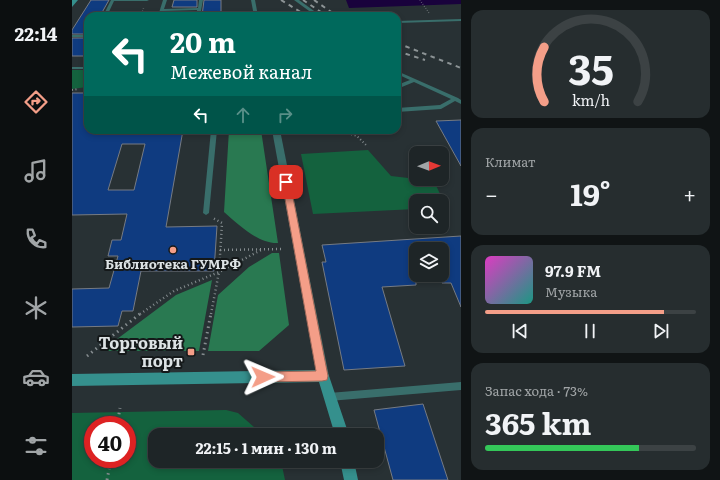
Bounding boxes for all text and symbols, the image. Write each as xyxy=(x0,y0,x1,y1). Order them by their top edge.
text: 22:14 xyxy=(15,20,57,47)
text: 20 m xyxy=(170,20,236,62)
icon: left xyxy=(104,28,156,80)
text: 35 xyxy=(568,36,613,98)
text: Межевой канал xyxy=(170,58,312,85)
icon: directions xyxy=(22,88,50,116)
text: km/h xyxy=(571,88,610,109)
icon: left xyxy=(190,104,212,126)
icon: ahead xyxy=(232,104,254,126)
icon: right xyxy=(274,104,296,126)
north arrow xyxy=(409,146,449,186)
map controls xyxy=(409,146,449,282)
text: Климат xyxy=(485,152,536,171)
icon: music xyxy=(22,157,50,185)
pin xyxy=(269,165,303,199)
icon: arrive xyxy=(275,171,297,193)
text: 19° xyxy=(570,171,611,215)
text: − xyxy=(485,177,498,210)
text: + xyxy=(683,177,696,210)
button: search xyxy=(409,194,449,234)
icon: phone xyxy=(22,225,50,253)
button: layers xyxy=(409,242,449,282)
marker: Библиотека ГУМРФ xyxy=(168,245,178,255)
place label: Библиотека ГУМРФ xyxy=(105,254,241,273)
text: 97.9 FM xyxy=(545,259,601,282)
text: Музыка xyxy=(545,282,597,301)
icon: climate xyxy=(22,294,50,322)
icon: previous xyxy=(509,320,531,342)
icon: pause xyxy=(579,320,601,342)
icon: next xyxy=(650,320,672,342)
place label: Торговый порт xyxy=(99,330,183,372)
marker: Торговый порт xyxy=(186,347,196,357)
position arrow xyxy=(242,356,284,398)
icon: car xyxy=(22,363,50,391)
text: Запас хода · 73% xyxy=(485,381,588,400)
text: 365 km xyxy=(485,400,591,444)
speed limit sign: 40 xyxy=(84,416,136,468)
icon: filters xyxy=(22,432,50,460)
text: 22:15 · 1 мин · 130 m xyxy=(195,436,337,459)

